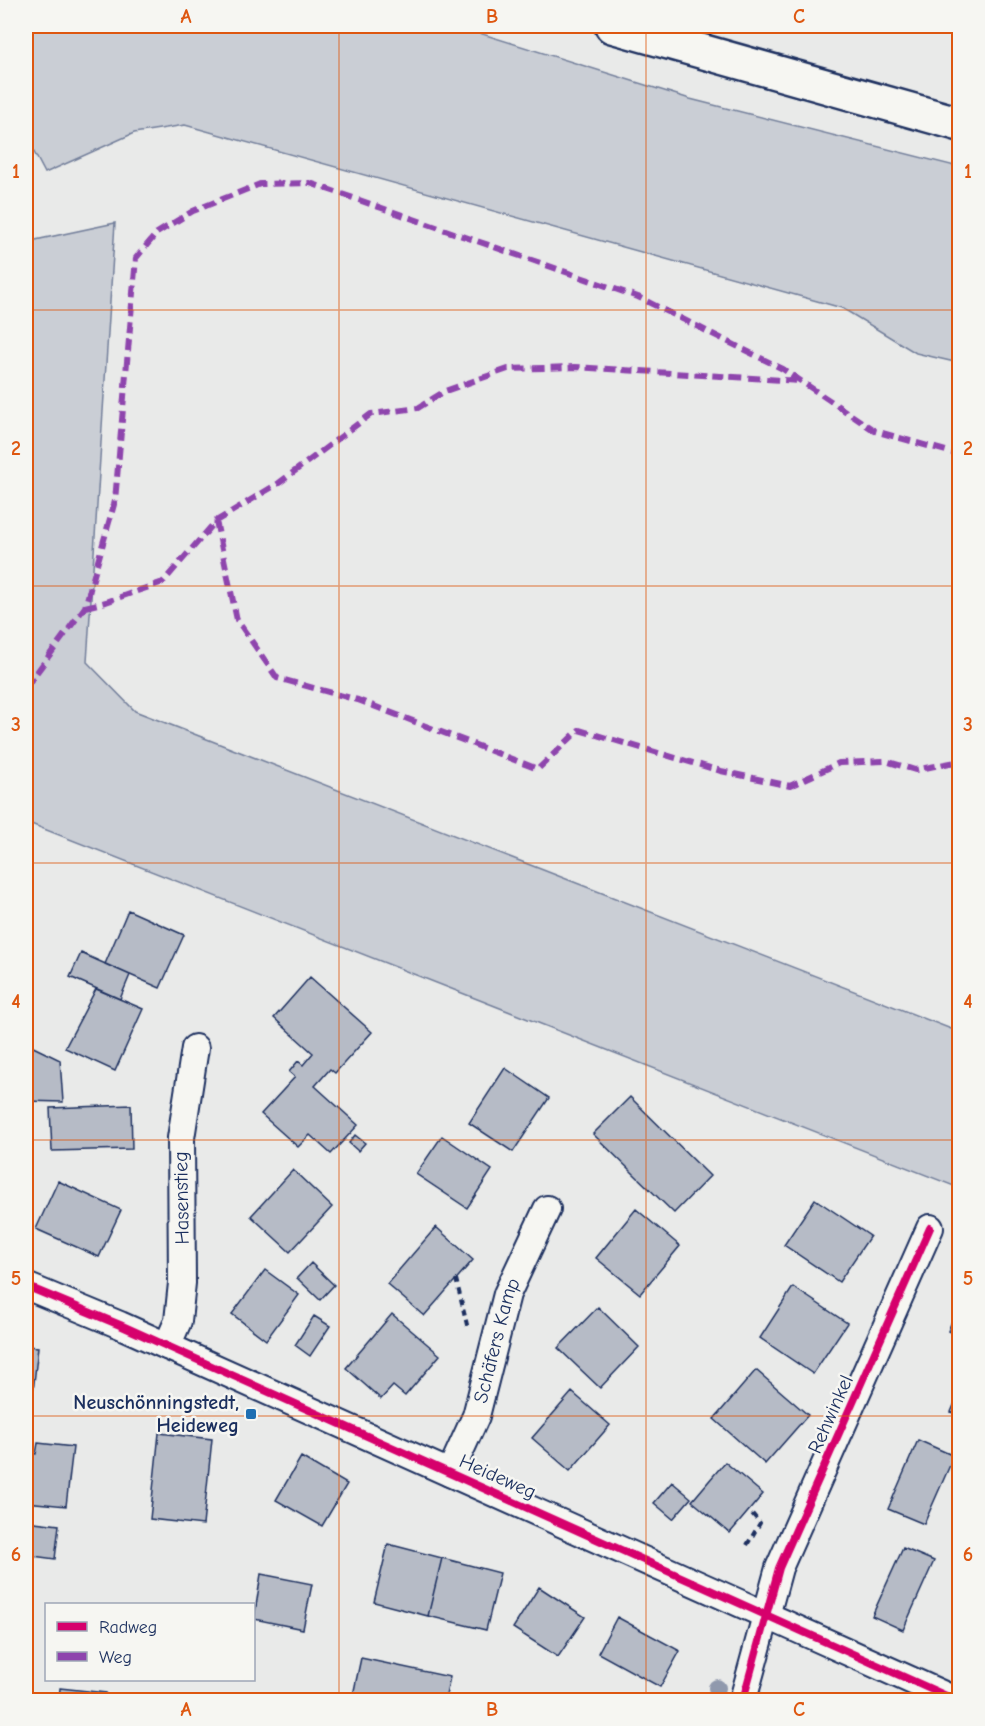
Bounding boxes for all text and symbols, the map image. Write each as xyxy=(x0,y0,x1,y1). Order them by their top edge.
text: A xyxy=(180,5,192,28)
text: B xyxy=(486,5,498,28)
text: C xyxy=(793,5,805,28)
text: 1 xyxy=(12,160,20,183)
text: 1 xyxy=(964,160,972,183)
text: 2 xyxy=(11,437,21,460)
text: 2 xyxy=(963,437,973,460)
text: 3 xyxy=(11,713,21,736)
text: 3 xyxy=(963,713,973,736)
text: 4 xyxy=(11,990,21,1013)
text: 4 xyxy=(963,990,973,1013)
street label: Hasenstieg xyxy=(169,1151,194,1245)
text: 5 xyxy=(11,1267,21,1290)
text: 5 xyxy=(963,1267,973,1290)
street label: Schäfers Kamp xyxy=(469,1274,525,1405)
street label: Rehwinkel xyxy=(803,1371,858,1457)
place label: Neuschönningstedt, Heideweg xyxy=(73,1391,239,1437)
marker: Neuschönningstedt, Heideweg xyxy=(244,1407,258,1421)
street label: Heideweg xyxy=(456,1449,540,1504)
text: 6 xyxy=(11,1543,21,1566)
text: 6 xyxy=(963,1543,973,1566)
legend xyxy=(45,1603,255,1681)
text: Radweg xyxy=(99,1617,157,1638)
text: Weg xyxy=(99,1647,132,1668)
text: A xyxy=(180,1698,192,1721)
text: B xyxy=(486,1698,498,1721)
text: C xyxy=(793,1698,805,1721)

